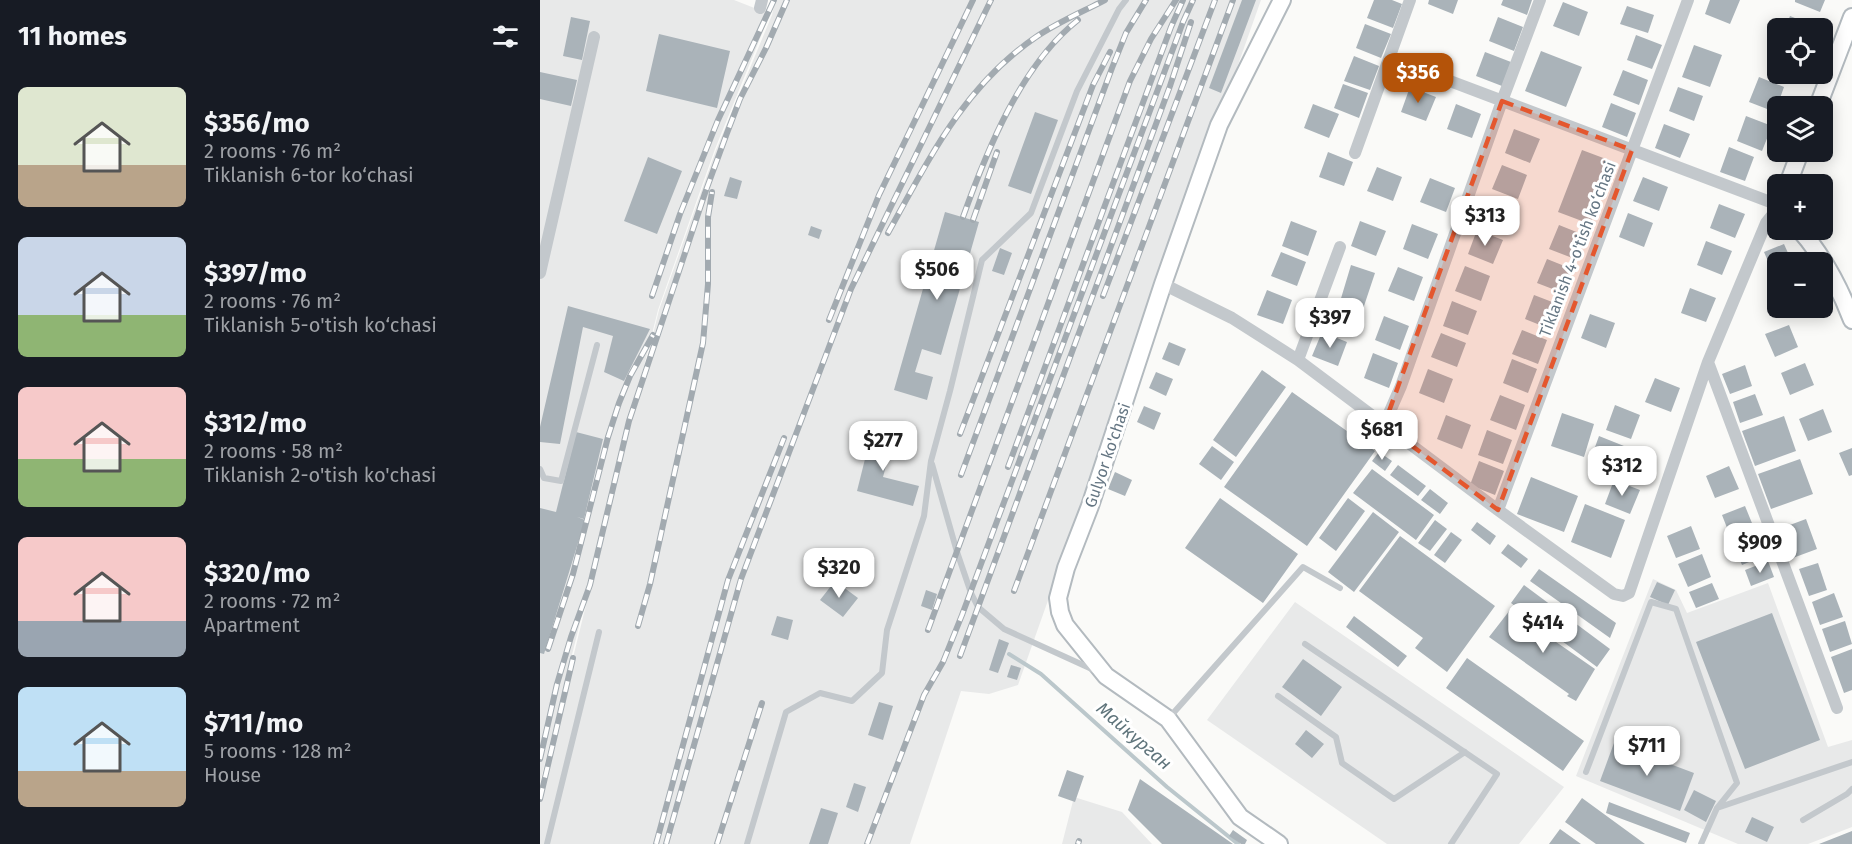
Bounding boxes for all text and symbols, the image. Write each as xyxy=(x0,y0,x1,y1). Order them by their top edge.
map controls xyxy=(1767,18,1833,318)
button: locate xyxy=(1767,18,1833,84)
icon: filters xyxy=(489,20,522,53)
text: 11 homes xyxy=(18,21,127,52)
pin: $356 xyxy=(1382,53,1454,104)
text: $356 xyxy=(1396,60,1440,84)
button: layers xyxy=(1767,96,1833,162)
text: $356/mo xyxy=(204,108,310,139)
icon: home xyxy=(66,111,138,183)
text: 2 rooms · 76 m² xyxy=(204,139,341,163)
street label: Tiklanish 4-o'tish ko‘chasi xyxy=(1535,159,1620,340)
text: Tiklanish 6-tor ko‘chasi xyxy=(204,163,414,187)
button: + xyxy=(1767,174,1833,240)
pin: $313 xyxy=(1449,196,1521,247)
text: $313 xyxy=(1465,203,1505,227)
pin: $506 xyxy=(901,250,973,301)
button: − xyxy=(1767,252,1833,318)
text: $506 xyxy=(915,257,959,281)
text: $397/mo xyxy=(204,258,307,289)
icon: home xyxy=(66,261,138,333)
text: 2 rooms · 76 m² xyxy=(204,289,341,313)
pin: $397 xyxy=(1294,298,1366,349)
text: $397 xyxy=(1309,305,1351,329)
text: Tiklanish 5-o'tish ko‘chasi xyxy=(204,313,437,337)
street label: Gulyor ko'chasi xyxy=(1081,400,1134,510)
text: $312/mo xyxy=(204,408,307,439)
pin: $681 xyxy=(1346,410,1418,461)
icon: home xyxy=(66,411,138,483)
text: $681 xyxy=(1361,417,1403,441)
pin: $277 xyxy=(847,421,919,472)
text: $277 xyxy=(863,428,903,452)
text: 2 rooms · 58 m² xyxy=(204,439,343,463)
pin: $312 xyxy=(1586,446,1658,497)
text: $312 xyxy=(1602,453,1642,477)
text: Tiklanish 2-o'tish ko'chasi xyxy=(204,463,436,487)
pin: $909 xyxy=(1724,523,1796,574)
text: $909 xyxy=(1738,530,1782,554)
pin: $320 xyxy=(803,548,875,599)
text: $320 xyxy=(817,555,861,579)
text: $320/mo xyxy=(204,558,310,589)
icon: home xyxy=(66,561,138,633)
text: 2 rooms · 72 m² xyxy=(204,589,340,613)
pin: $414 xyxy=(1507,603,1579,654)
text: $414 xyxy=(1522,610,1564,634)
text: Apartment xyxy=(204,613,300,637)
water label: Майкурган xyxy=(1092,697,1176,775)
text: $711/mo xyxy=(204,708,303,739)
icon: home xyxy=(66,711,138,783)
pin: $711 xyxy=(1611,726,1683,777)
text: $711 xyxy=(1628,733,1666,757)
text: 5 rooms · 128 m² xyxy=(204,739,352,763)
text: House xyxy=(204,763,261,787)

